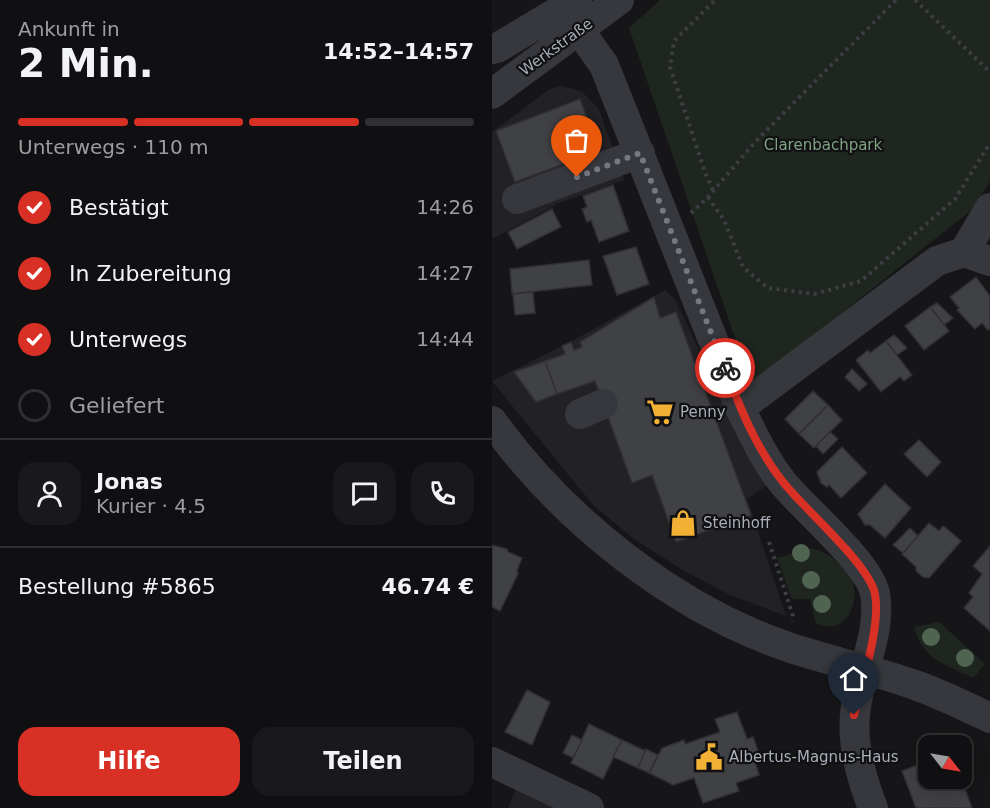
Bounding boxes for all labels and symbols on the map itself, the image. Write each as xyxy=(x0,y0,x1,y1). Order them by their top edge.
street label: Werkstraße xyxy=(516,15,596,79)
pin xyxy=(551,115,602,177)
park label: Clarenbachpark xyxy=(764,136,883,154)
courier xyxy=(695,338,755,398)
supermarket icon: Penny xyxy=(645,397,675,427)
place label: Penny xyxy=(680,403,726,421)
shop icon: Steinhoff xyxy=(668,508,698,538)
place label: Steinhoff xyxy=(703,514,771,532)
pin xyxy=(828,653,879,715)
north arrow xyxy=(918,735,972,789)
public building icon: Albertus-Magnus-Haus xyxy=(694,742,724,772)
place label: Albertus-Magnus-Haus xyxy=(729,748,899,766)

